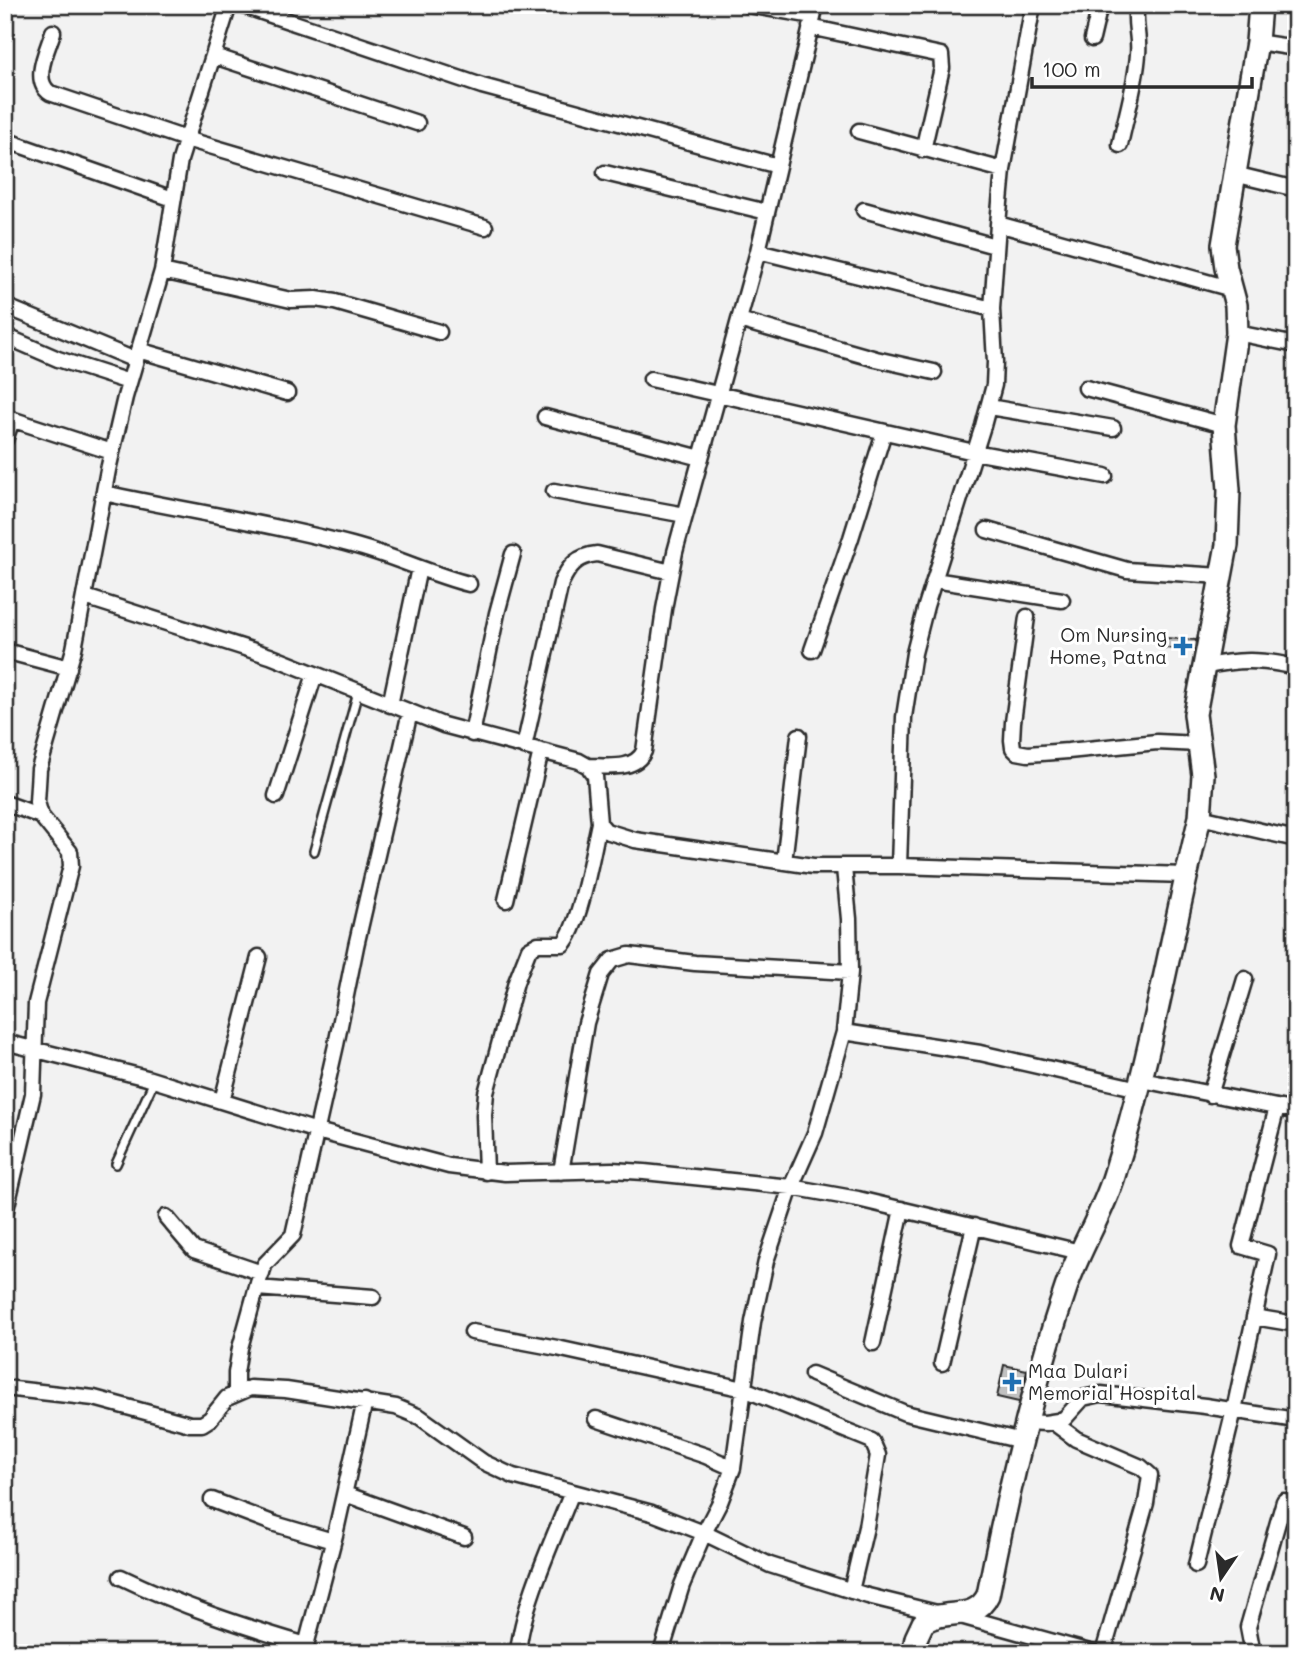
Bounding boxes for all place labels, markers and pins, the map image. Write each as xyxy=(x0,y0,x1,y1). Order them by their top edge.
place label: Om Nursing Home, Patna xyxy=(1049,622,1167,669)
marker: Om Nursing Home, Patna xyxy=(1173,636,1193,656)
place label: Maa Dulari Memorial Hospital xyxy=(1028,1358,1196,1405)
marker: Maa Dulari Memorial Hospital xyxy=(1002,1372,1022,1392)

